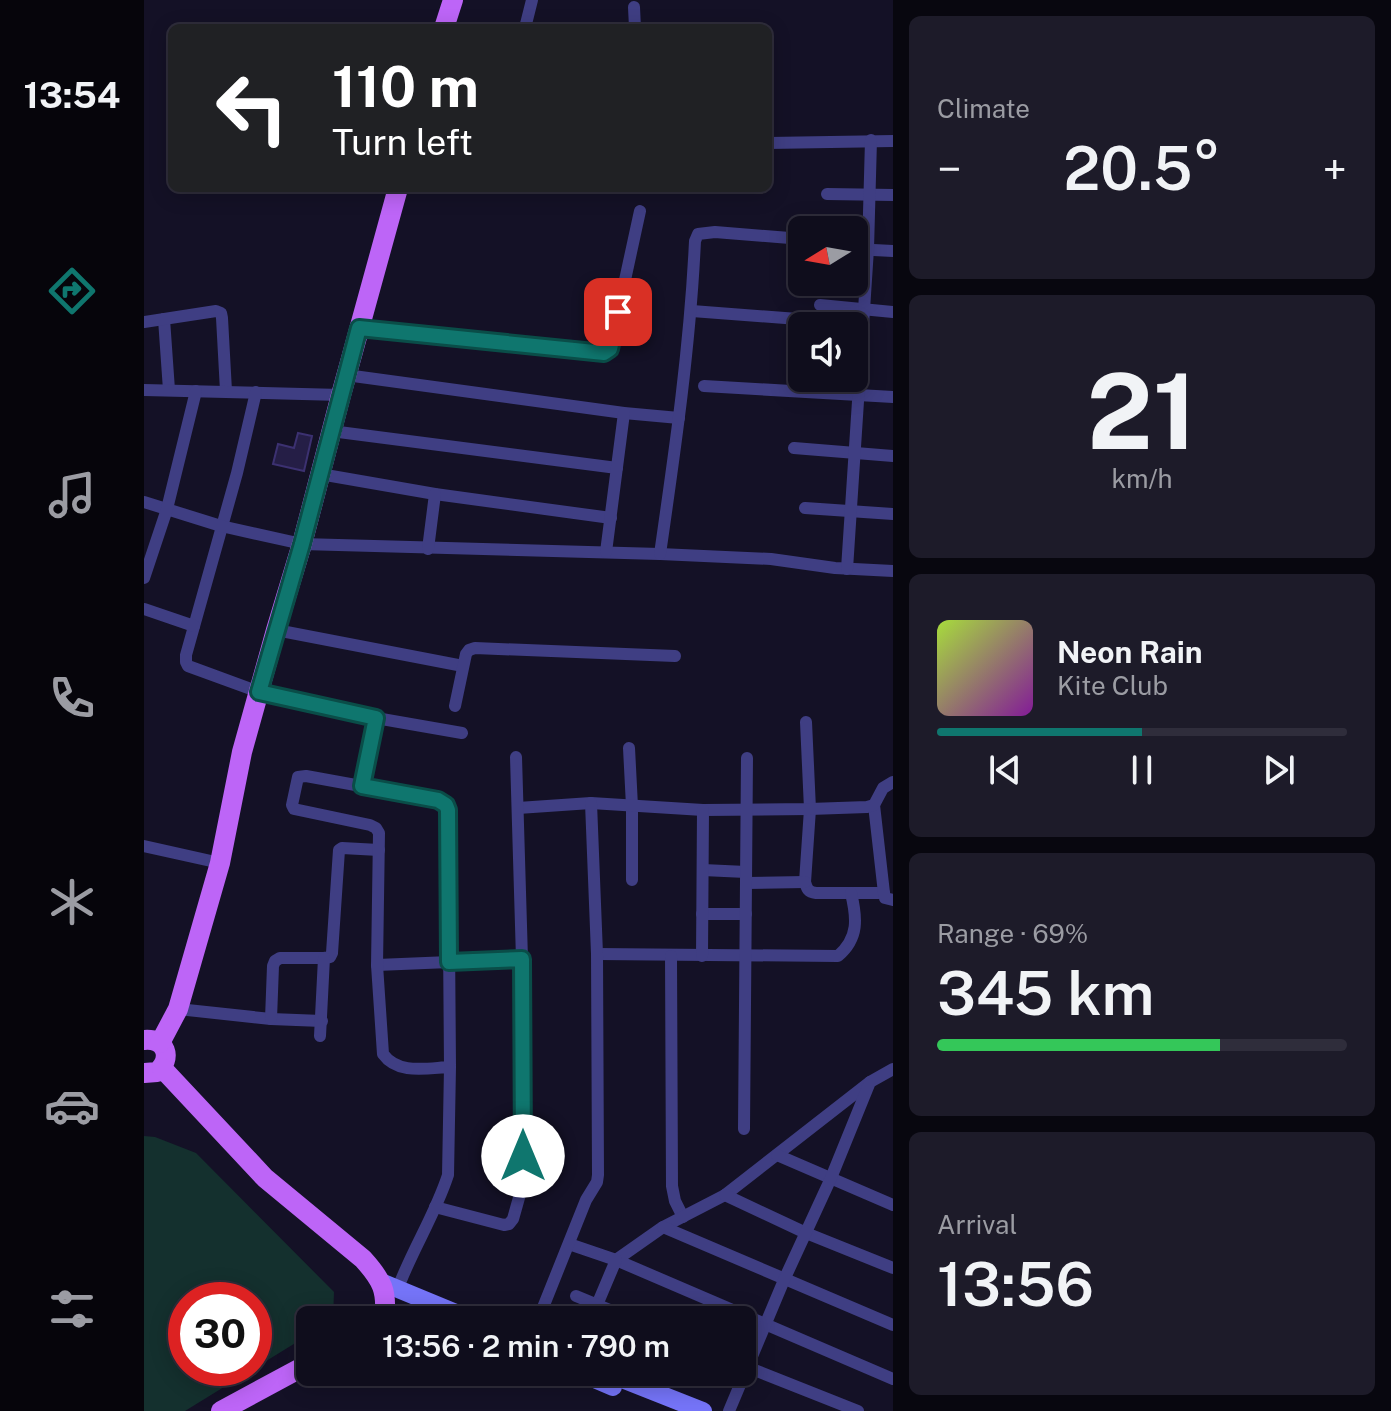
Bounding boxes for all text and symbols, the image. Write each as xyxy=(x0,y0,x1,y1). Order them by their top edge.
text: 110 m xyxy=(332,54,479,120)
icon: left xyxy=(200,56,304,160)
text: 13:54 xyxy=(24,74,120,116)
text: Climate xyxy=(937,93,1030,124)
text: Turn left xyxy=(332,121,473,163)
text: 20.5° xyxy=(1063,133,1221,204)
text: − xyxy=(937,143,961,195)
text: + xyxy=(1323,143,1347,195)
north arrow xyxy=(788,216,868,296)
map controls xyxy=(788,216,868,392)
icon: directions xyxy=(44,263,100,319)
pin xyxy=(584,278,652,346)
icon: arrive xyxy=(596,290,640,334)
button: sound xyxy=(788,312,868,392)
text: 21 xyxy=(1087,350,1197,472)
text: km/h xyxy=(1111,463,1173,494)
icon: music xyxy=(44,467,100,523)
text: Neon Rain xyxy=(1057,634,1203,670)
icon: phone xyxy=(44,670,100,726)
text: Kite Club xyxy=(1057,670,1168,701)
icon: previous xyxy=(983,748,1027,792)
icon: pause xyxy=(1120,748,1164,792)
icon: next xyxy=(1257,748,1301,792)
icon: climate xyxy=(44,874,100,930)
text: Range · 69% xyxy=(937,918,1088,949)
text: 345 km xyxy=(937,958,1155,1029)
icon: car xyxy=(44,1078,100,1134)
position arrow xyxy=(481,1114,565,1198)
text: Arrival xyxy=(937,1209,1017,1240)
text: 13:56 xyxy=(937,1249,1094,1320)
icon: filters xyxy=(44,1281,100,1337)
speed limit sign: 30 xyxy=(168,1282,272,1386)
text: 13:56 · 2 min · 790 m xyxy=(382,1328,670,1364)

